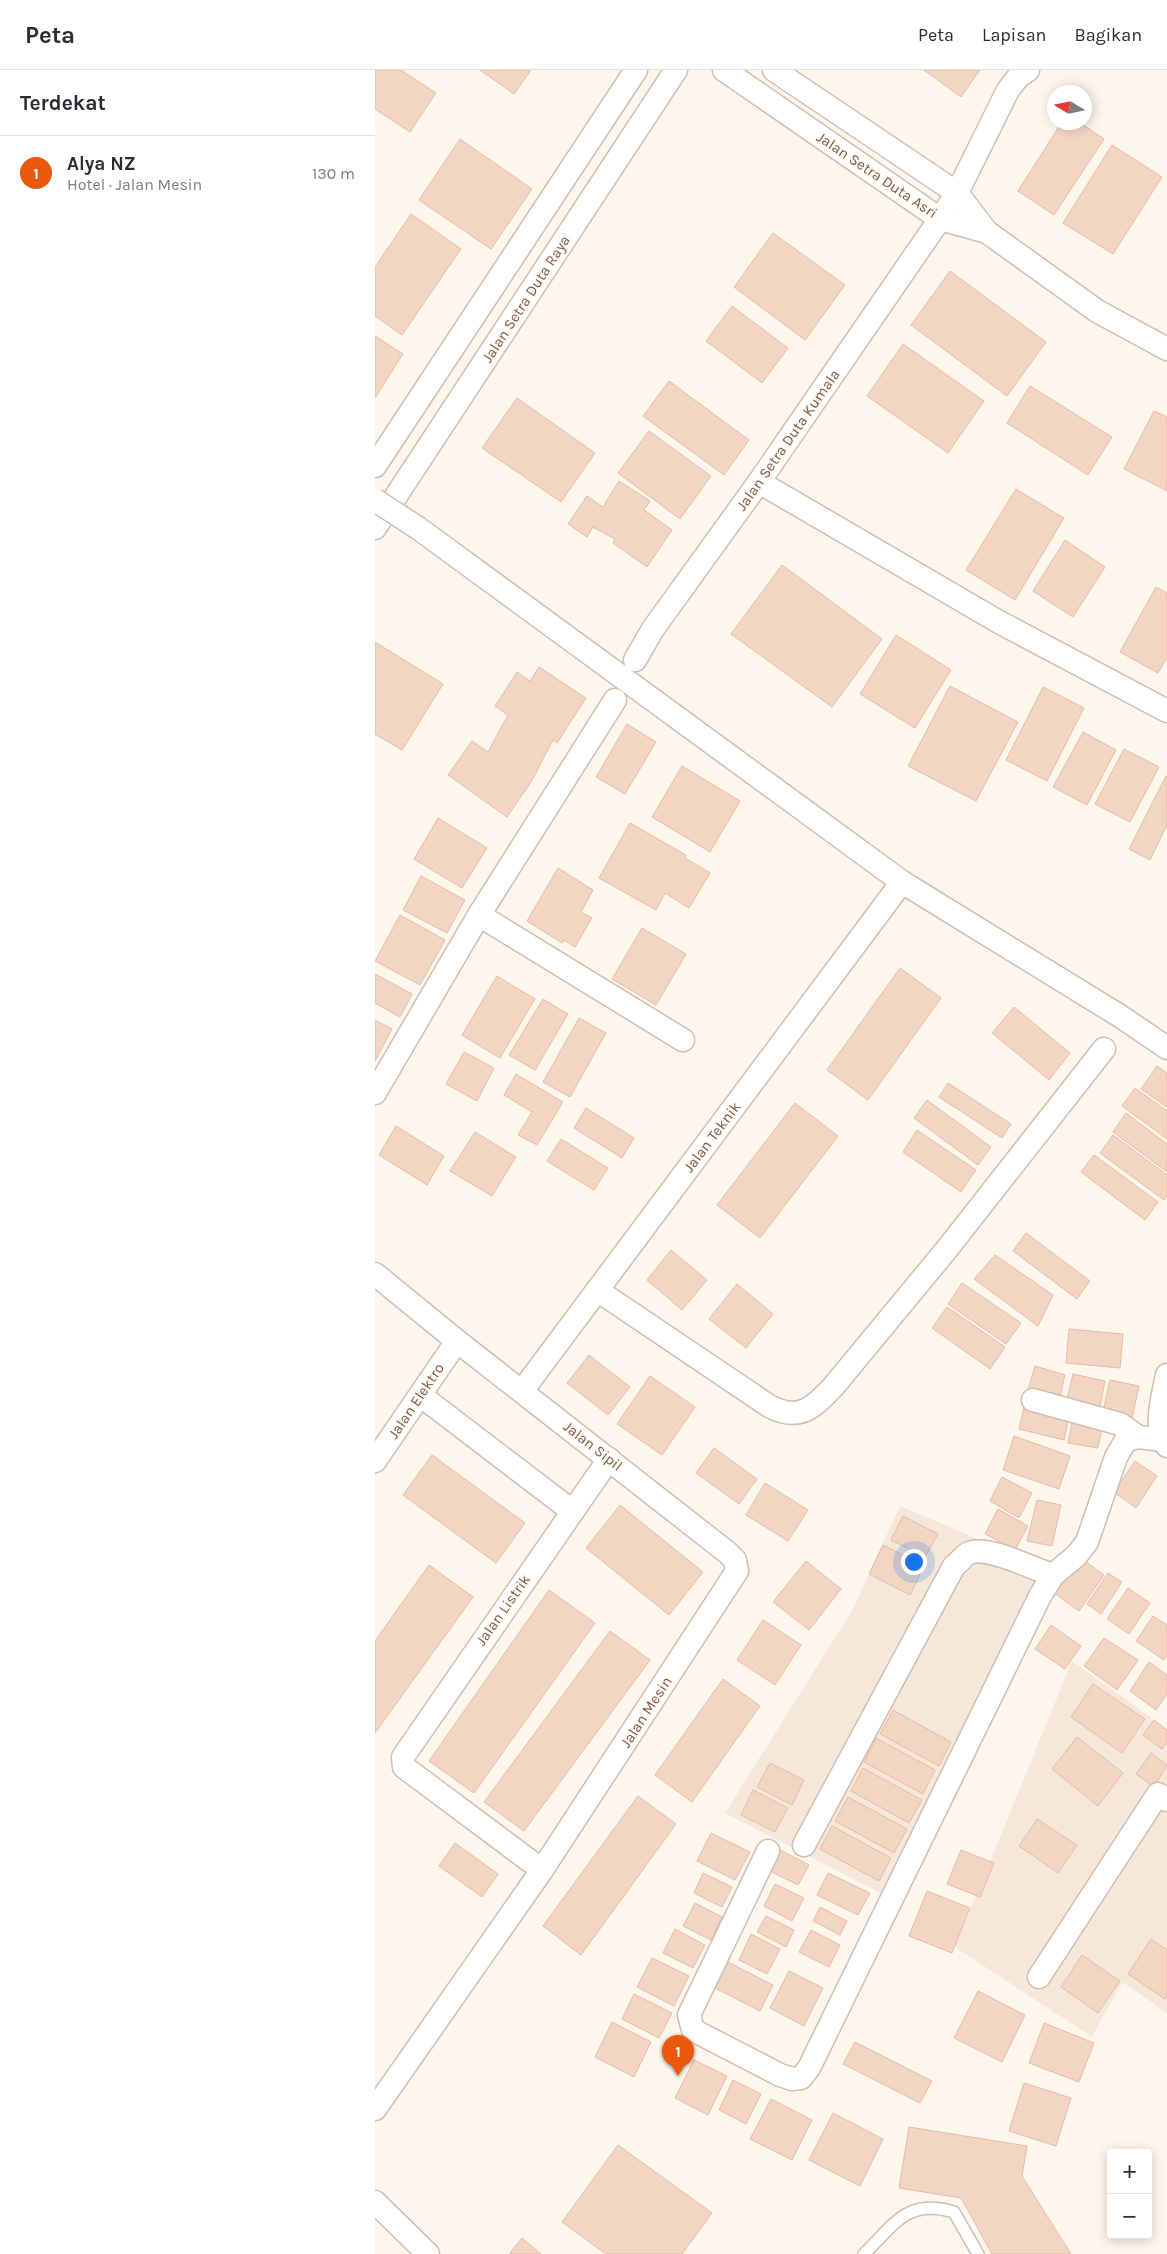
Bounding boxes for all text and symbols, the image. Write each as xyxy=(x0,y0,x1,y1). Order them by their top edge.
text: Peta xyxy=(25,21,75,49)
text: Peta xyxy=(918,24,954,46)
text: Lapisan xyxy=(982,24,1046,46)
text: Bagikan xyxy=(1074,24,1142,46)
north arrow xyxy=(1047,85,1092,130)
text: Terdekat xyxy=(20,91,106,115)
street label: Jalan Setra Duta Asri xyxy=(813,128,941,222)
text: Alya NZ xyxy=(67,153,136,175)
text: 1 xyxy=(33,164,39,183)
text: 130 m xyxy=(312,164,355,183)
text: Hotel · Jalan Mesin xyxy=(67,175,202,194)
street label: Jalan Setra Duta Raya xyxy=(478,232,574,366)
street label: Jalan Setra Duta Kumala xyxy=(732,366,844,514)
street label: Jalan Teknik xyxy=(680,1098,744,1176)
street label: Jalan Elektro xyxy=(384,1360,448,1442)
street label: Jalan Sipil xyxy=(560,1417,626,1475)
your location xyxy=(901,1549,927,1575)
street label: Jalan Listrik xyxy=(472,1571,534,1649)
street label: Jalan Mesin xyxy=(616,1673,676,1751)
pin: 1 xyxy=(662,2035,694,2076)
map controls xyxy=(1107,2149,1152,2239)
button: + xyxy=(1107,2149,1152,2194)
button: − xyxy=(1107,2194,1152,2239)

